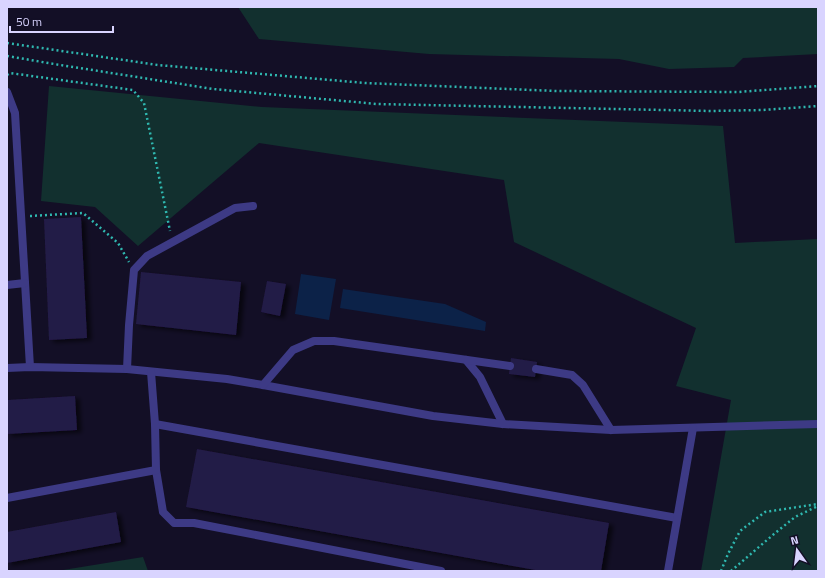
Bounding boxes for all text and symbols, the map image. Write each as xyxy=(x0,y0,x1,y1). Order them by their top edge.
scale bar xyxy=(10,8,113,34)
text: 50 m xyxy=(16,12,42,31)
north arrow xyxy=(777,530,817,570)
text: N xyxy=(789,532,800,549)

